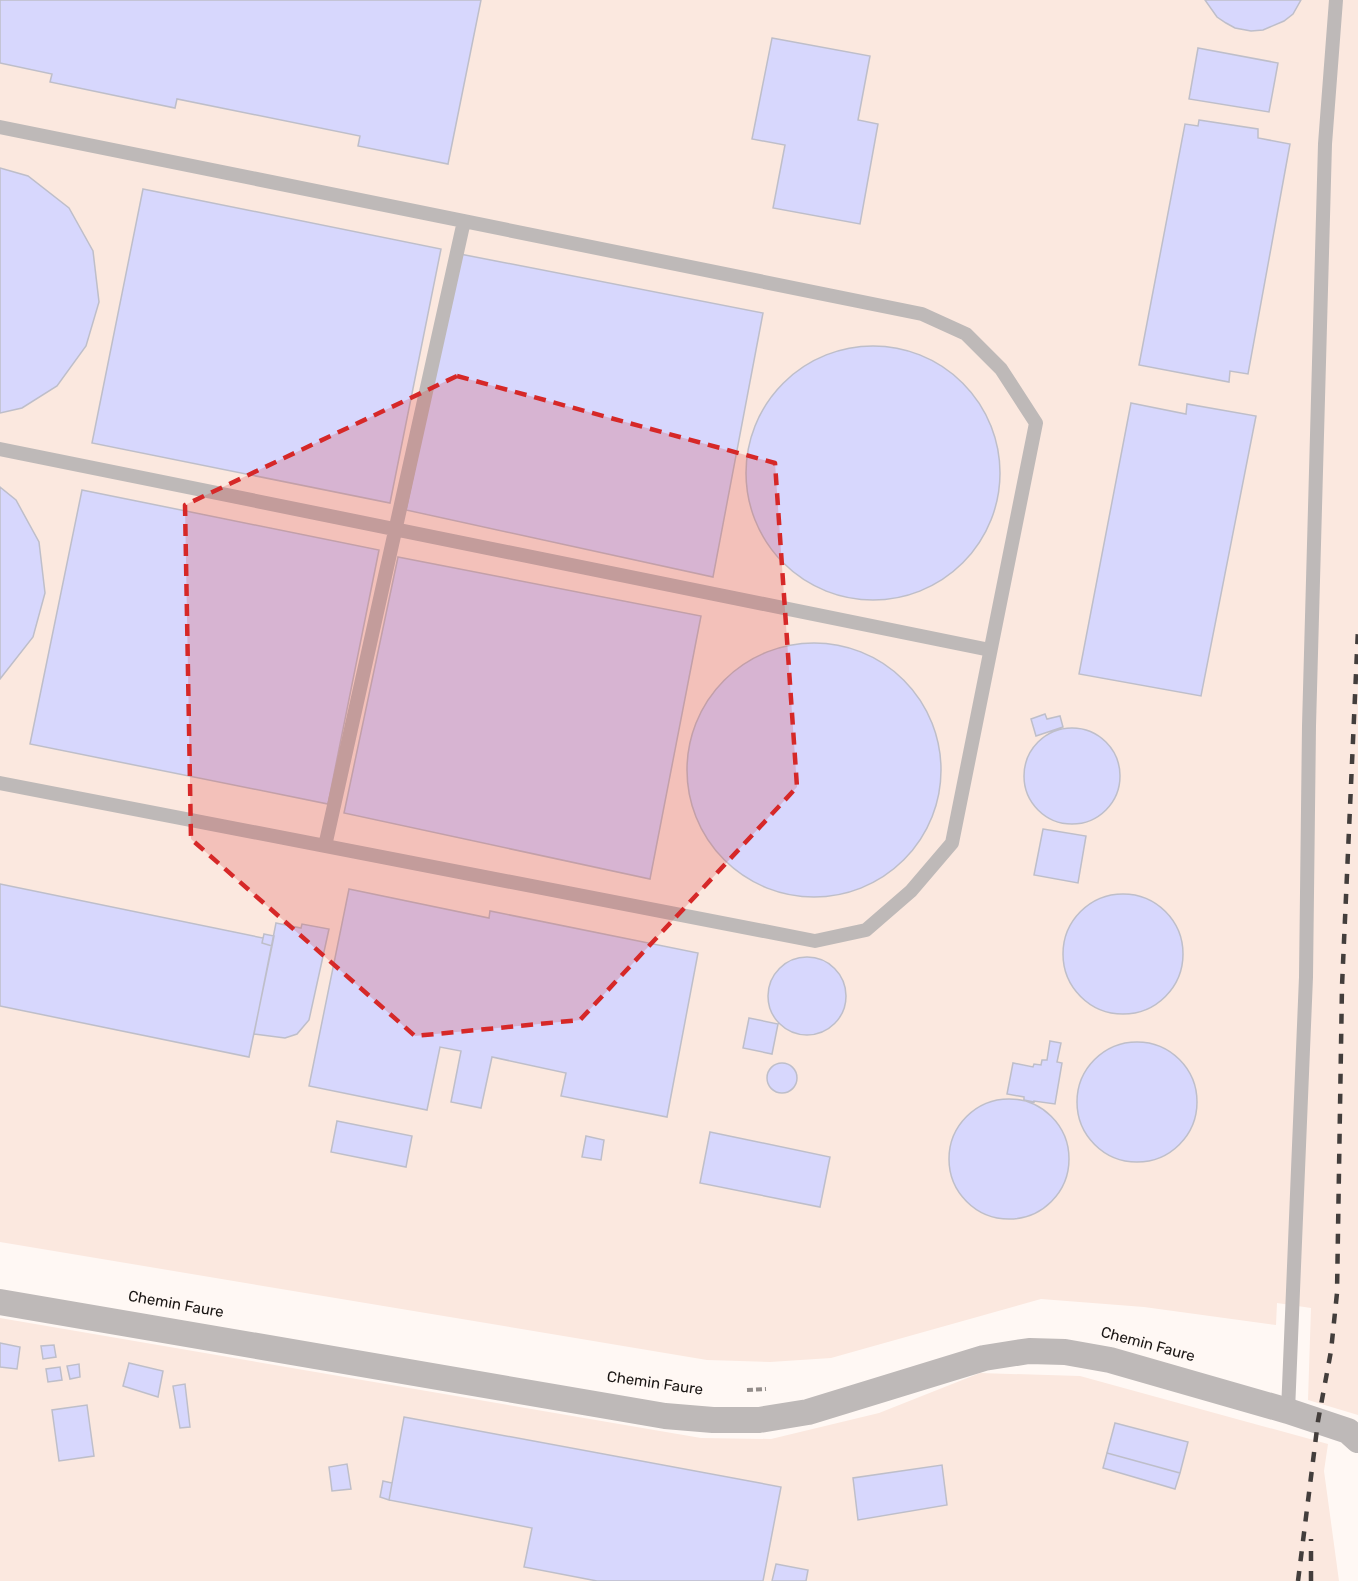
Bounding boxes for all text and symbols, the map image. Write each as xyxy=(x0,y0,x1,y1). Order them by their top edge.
street label: Chemin Faure xyxy=(127,1287,225,1321)
street label: Chemin Faure xyxy=(1099,1323,1197,1365)
street label: Chemin Faure xyxy=(606,1367,704,1399)

